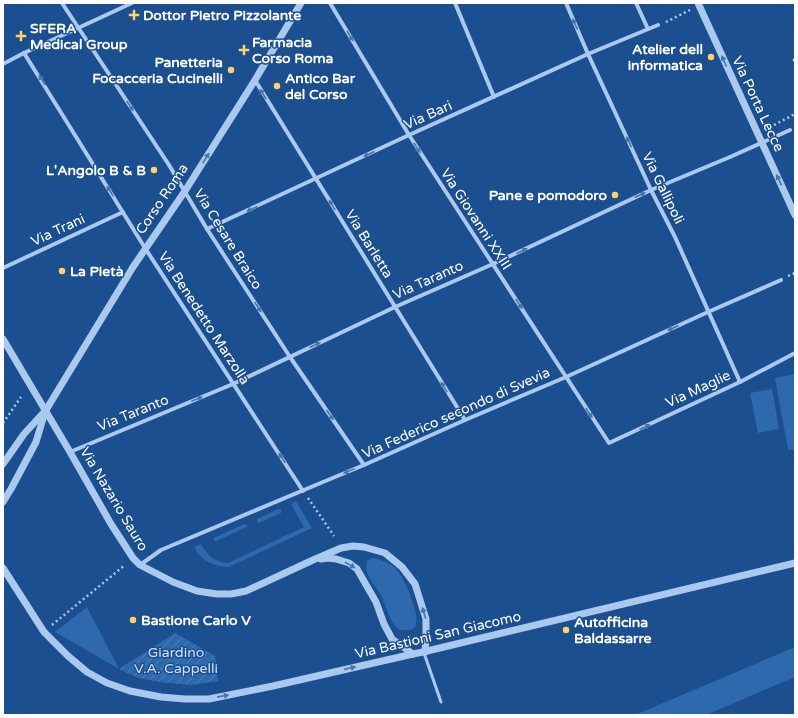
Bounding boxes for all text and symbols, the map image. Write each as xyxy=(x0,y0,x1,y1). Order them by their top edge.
place label: Dottor Pietro Pizzolante xyxy=(143,7,301,24)
marker: Dottor Pietro Pizzolante xyxy=(128,9,140,21)
one-way arrow xyxy=(572,18,578,29)
place label: SFERA Medical Group xyxy=(30,20,128,53)
marker: SFERA Medical Group xyxy=(15,30,27,42)
one-way arrow xyxy=(346,30,353,42)
place label: Farmacia Corso Roma xyxy=(252,34,334,67)
place label: Atelier dell informatica xyxy=(628,41,703,74)
marker: Farmacia Corso Roma xyxy=(239,45,249,55)
marker: Atelier dell informatica xyxy=(706,52,716,62)
place label: Panetteria Focacceria Cucinelli xyxy=(92,54,223,87)
street label: Via Porta Lecce xyxy=(728,54,788,154)
one-way arrow xyxy=(721,55,727,67)
marker: Panetteria Focacceria Cucinelli xyxy=(226,65,236,75)
place label: Antico Bar del Corso xyxy=(285,70,356,103)
one-way arrow xyxy=(38,74,45,86)
marker: Antico Bar del Corso xyxy=(272,81,282,91)
one-way arrow xyxy=(260,88,267,100)
street label: Via Bari xyxy=(401,97,455,133)
one-way arrow xyxy=(126,101,134,111)
one-way arrow xyxy=(626,136,632,148)
one-way arrow xyxy=(413,143,421,153)
street label: Via Gallipoli xyxy=(638,149,688,227)
one-way arrow xyxy=(364,151,375,157)
one-way arrow xyxy=(202,152,209,164)
street label: Corso Roma xyxy=(132,160,192,238)
place label: L'Angolo B & B xyxy=(46,162,146,179)
marker: L'Angolo B & B xyxy=(149,165,159,175)
street label: Via Giovanni XXIII xyxy=(437,165,515,273)
one-way arrow xyxy=(775,173,781,185)
one-way arrow xyxy=(106,185,113,197)
street label: Via Cesare Braico xyxy=(190,186,266,292)
place label: Pane e pomodoro xyxy=(489,187,607,204)
marker: Pane e pomodoro xyxy=(610,190,620,200)
one-way arrow xyxy=(634,192,646,198)
one-way arrow xyxy=(328,199,335,211)
one-way arrow xyxy=(246,206,257,212)
street label: Via Barletta xyxy=(341,207,397,281)
street label: Via Trani xyxy=(28,210,88,250)
one-way arrow xyxy=(517,247,529,253)
street label: Via Benedetto Marzolla xyxy=(155,248,253,388)
street label: Via Taranto xyxy=(390,257,466,303)
place label: La Pietà xyxy=(70,263,124,280)
marker: La Pietà xyxy=(57,266,67,276)
one-way arrow xyxy=(515,298,522,309)
one-way arrow xyxy=(254,301,261,313)
one-way arrow xyxy=(667,325,678,331)
one-way arrow xyxy=(309,342,320,348)
street label: Via Federico secondo di Svevia xyxy=(359,364,553,462)
street label: Via Maglie xyxy=(663,367,733,411)
one-way arrow xyxy=(441,381,448,393)
street label: Via Taranto xyxy=(95,391,171,435)
one-way arrow xyxy=(191,396,202,402)
one-way arrow xyxy=(585,408,593,418)
one-way arrow xyxy=(326,410,334,420)
one-way arrow xyxy=(639,424,650,430)
street label: Via Nazario Sauro xyxy=(76,444,152,554)
one-way arrow xyxy=(278,453,286,463)
one-way arrow xyxy=(342,469,354,475)
one-way arrow xyxy=(344,561,356,568)
one-way arrow xyxy=(421,607,427,619)
street label: Via Bastioni San Giacomo xyxy=(353,608,523,662)
place label: Bastione Carlo V xyxy=(141,612,251,629)
place label: Autofficina Baldassarre xyxy=(574,614,652,647)
marker: Bastione Carlo V xyxy=(128,615,138,625)
marker: Autofficina Baldassarre xyxy=(561,625,571,635)
park label: Giardino V.A. Cappelli xyxy=(134,644,218,677)
one-way arrow xyxy=(344,665,356,671)
one-way arrow xyxy=(217,693,229,699)

